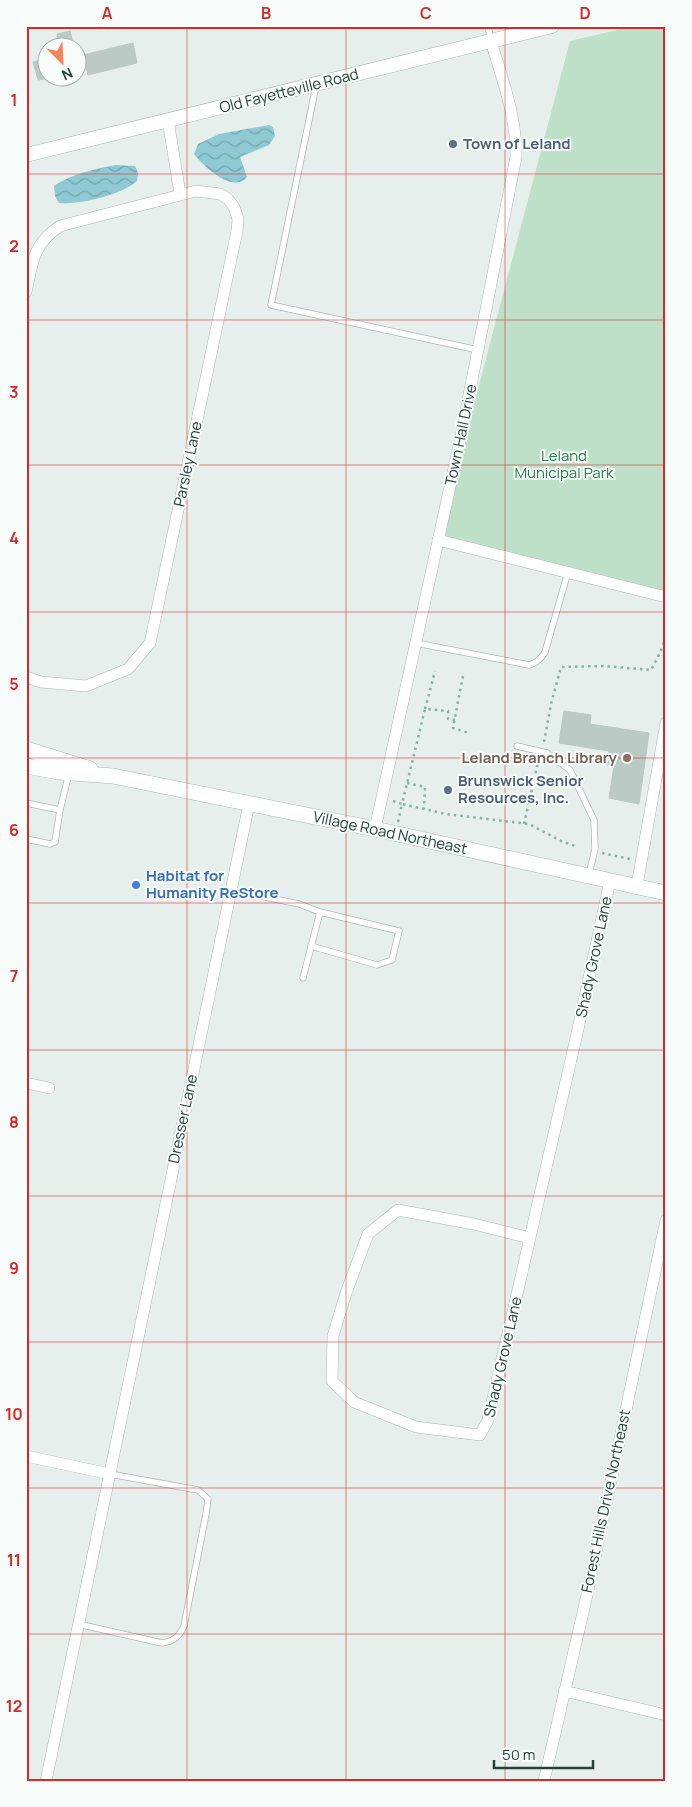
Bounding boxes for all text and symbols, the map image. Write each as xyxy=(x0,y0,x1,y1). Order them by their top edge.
text: A xyxy=(102,2,113,24)
text: B xyxy=(261,2,271,24)
text: C xyxy=(420,2,432,24)
text: D xyxy=(579,2,591,24)
north arrow xyxy=(38,38,88,88)
street label: Old Fayetteville Road xyxy=(217,63,361,118)
text: N xyxy=(59,64,76,85)
text: 1 xyxy=(10,89,18,111)
place label: Town of Leland xyxy=(463,133,571,154)
marker: Town of Leland xyxy=(447,138,459,150)
text: 2 xyxy=(9,235,19,257)
text: 3 xyxy=(9,381,19,403)
street label: Town Hall Drive xyxy=(439,382,482,488)
street label: Parsley Lane xyxy=(168,419,207,508)
park label: Leland Municipal Park xyxy=(514,445,614,483)
text: 4 xyxy=(9,527,19,549)
text: 5 xyxy=(9,673,19,695)
place label: Leland Branch Library xyxy=(461,747,618,768)
marker: Leland Branch Library xyxy=(621,752,633,764)
place label: Brunswick Senior Resources, Inc. xyxy=(458,770,584,808)
marker: Brunswick Senior Resources, Inc. xyxy=(442,784,454,796)
street label: Village Road Northeast xyxy=(311,806,469,859)
text: 6 xyxy=(9,819,19,841)
place label: Habitat for Humanity ReStore xyxy=(146,865,279,903)
marker: Habitat for Humanity ReStore xyxy=(130,879,142,891)
street label: Shady Grove Lane xyxy=(570,894,617,1019)
text: 7 xyxy=(10,965,18,987)
street label: Dresser Lane xyxy=(163,1072,202,1165)
text: 8 xyxy=(9,1111,19,1133)
text: 9 xyxy=(9,1257,19,1279)
street label: Shady Grove Lane xyxy=(478,1294,527,1419)
text: 10 xyxy=(5,1403,23,1425)
street label: Forest Hills Drive Northeast xyxy=(576,1407,635,1595)
text: 11 xyxy=(7,1549,21,1571)
text: 12 xyxy=(6,1695,22,1717)
scale bar xyxy=(494,1737,593,1769)
text: 50 m xyxy=(502,1744,536,1765)

